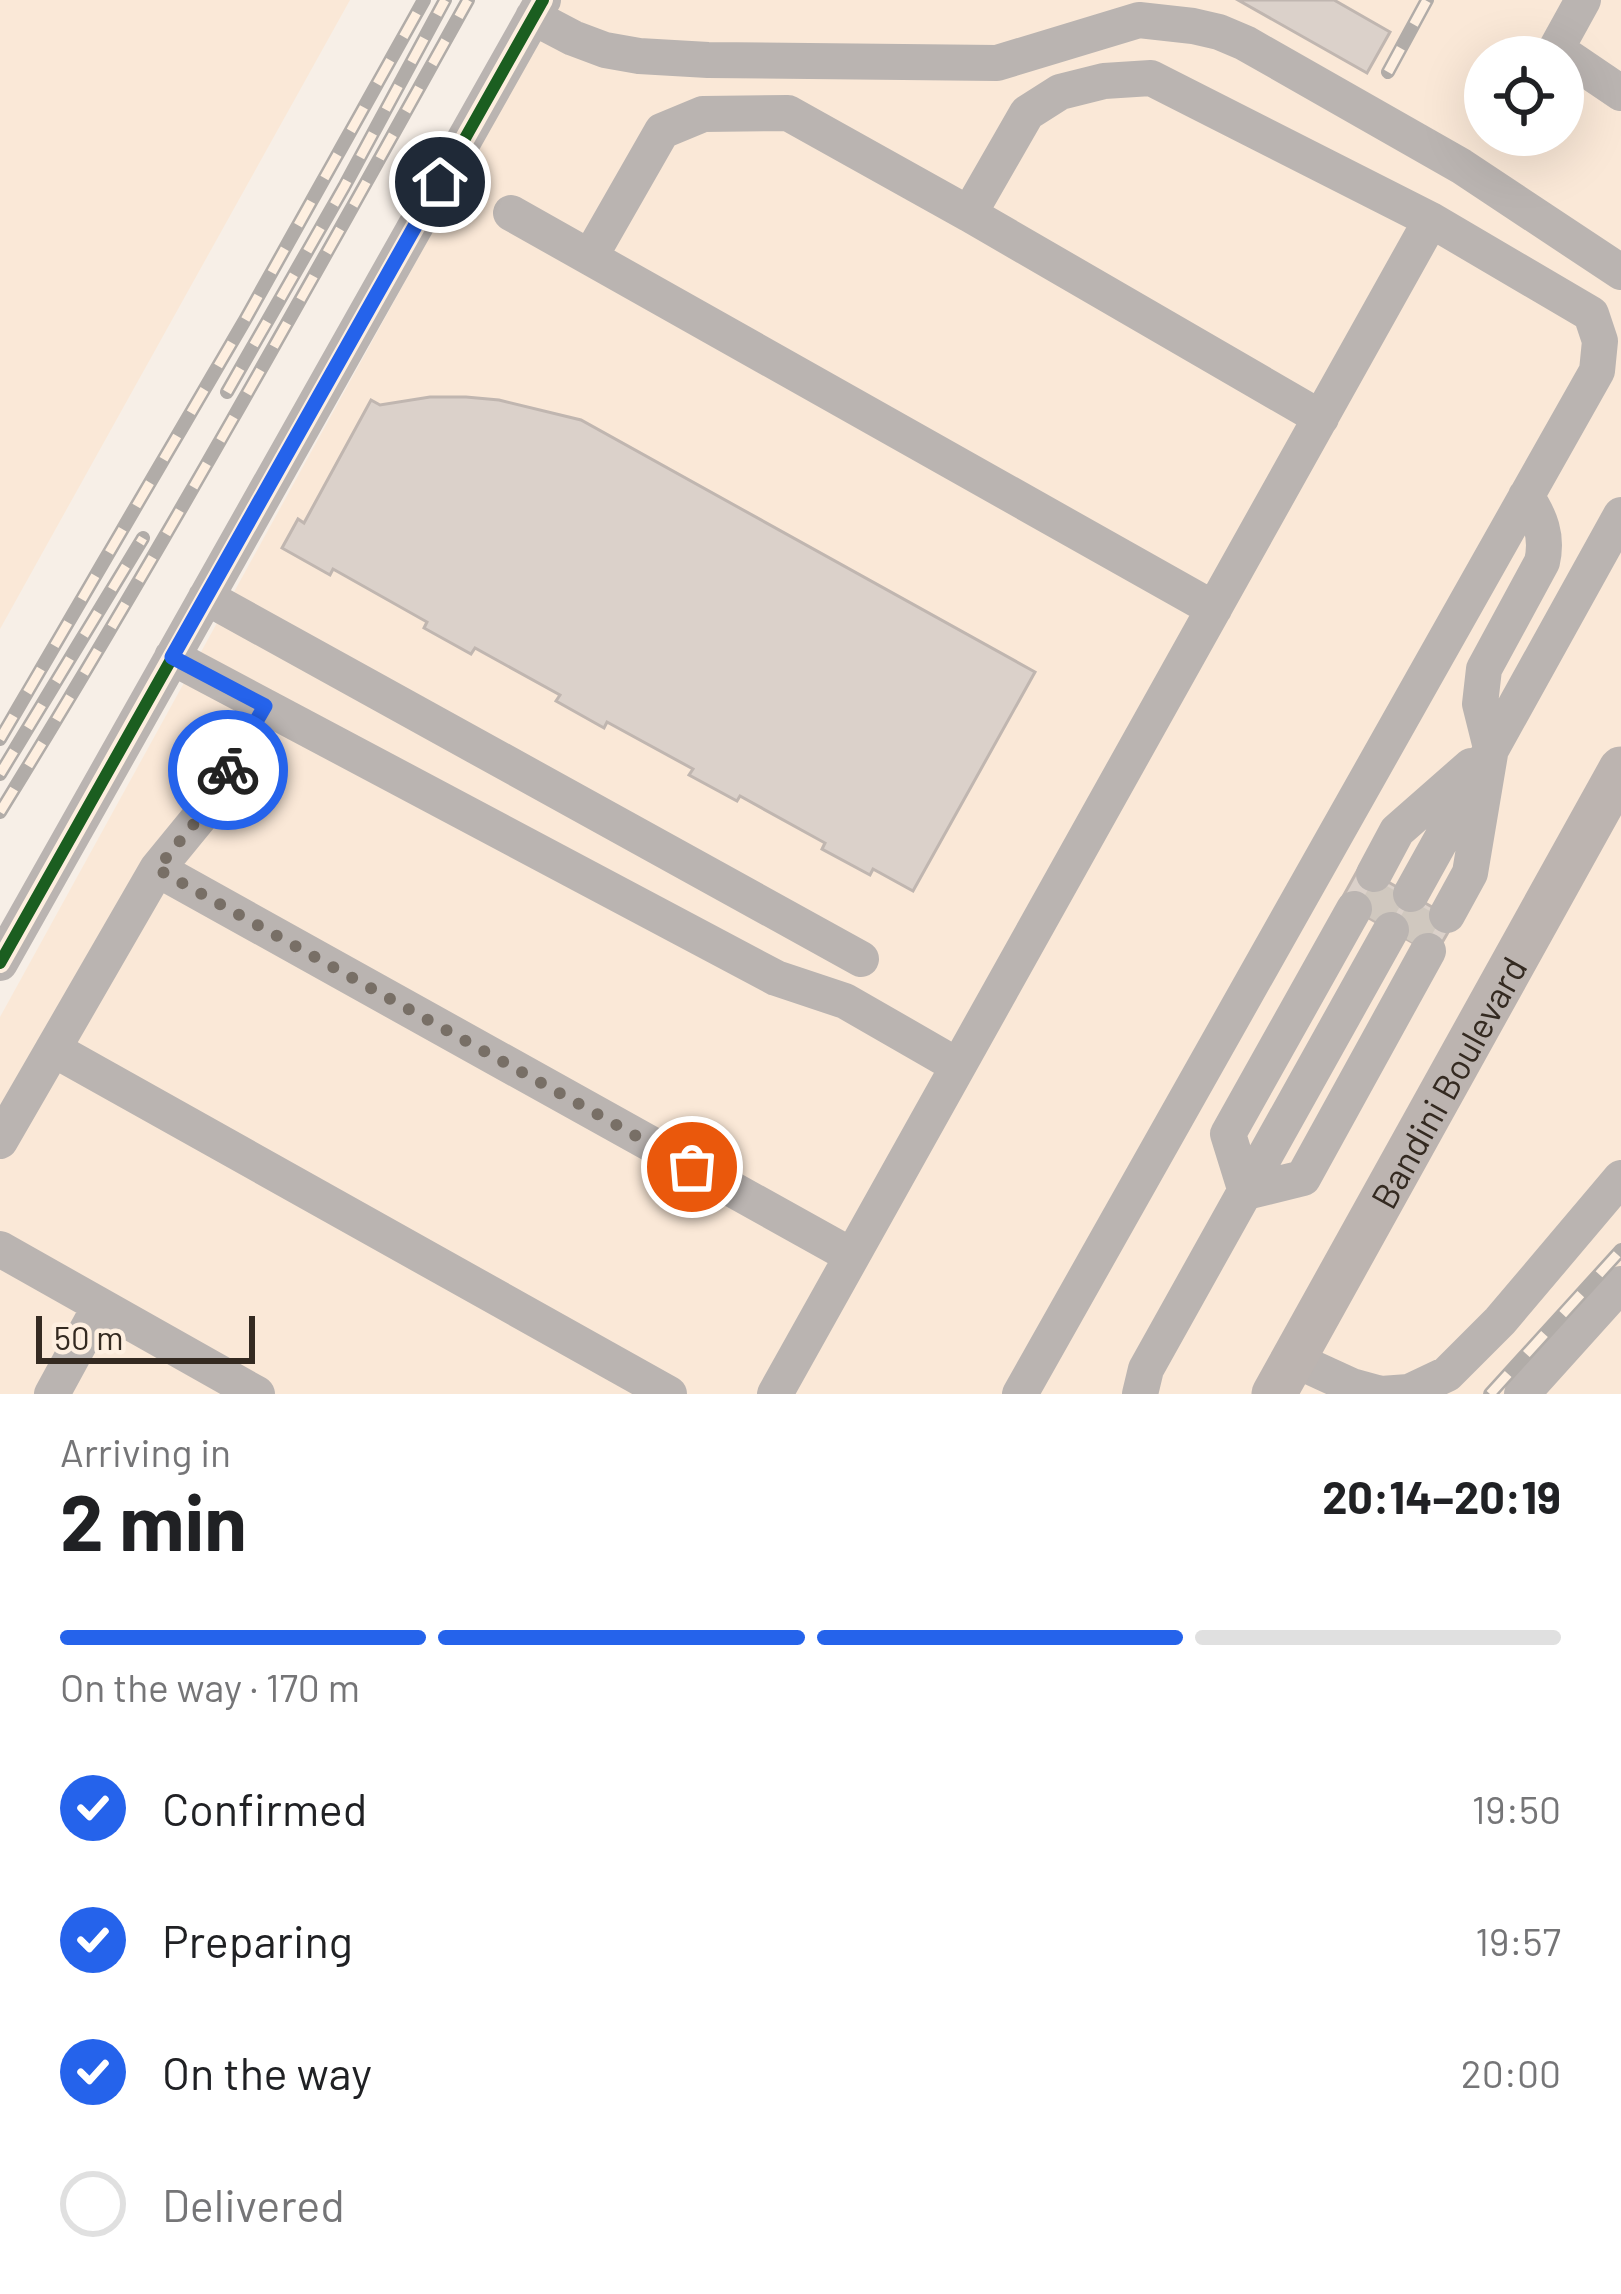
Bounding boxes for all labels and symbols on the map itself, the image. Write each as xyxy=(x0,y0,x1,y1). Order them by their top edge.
pin xyxy=(389,131,491,233)
courier xyxy=(168,710,288,830)
street label: Bandini Boulevard xyxy=(1360,949,1534,1215)
pin xyxy=(641,1116,743,1218)
scale bar xyxy=(36,1310,255,1363)

